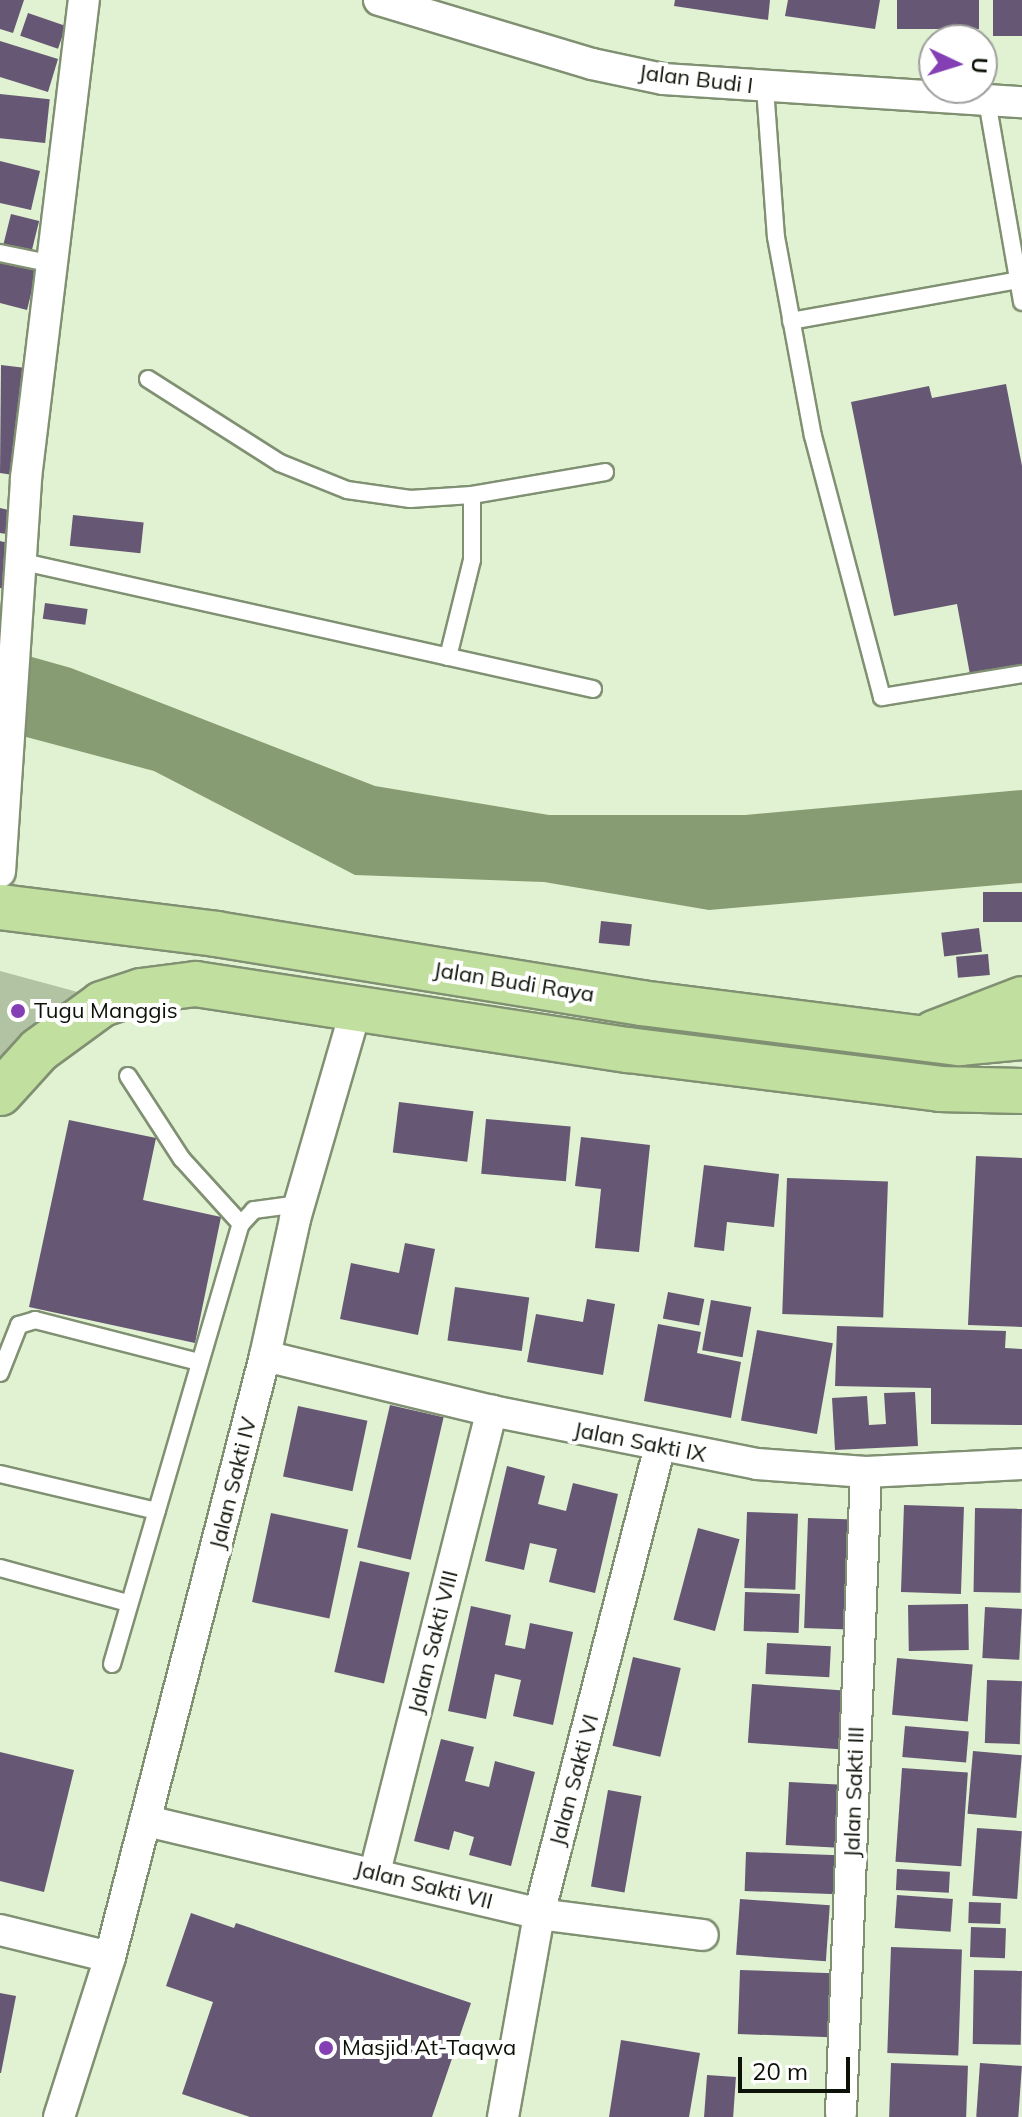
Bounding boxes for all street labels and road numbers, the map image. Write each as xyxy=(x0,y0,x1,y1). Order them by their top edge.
street label: Jalan Budi I xyxy=(637,59,755,99)
street label: Jalan Budi Raya xyxy=(432,956,596,1008)
street label: Jalan Sakti IV xyxy=(204,1414,262,1552)
street label: Jalan Sakti IX xyxy=(572,1416,708,1468)
street label: Jalan Sakti VIII xyxy=(402,1568,464,1716)
street label: Jalan Sakti VI xyxy=(544,1711,604,1849)
street label: Jalan Sakti III xyxy=(839,1726,869,1858)
street label: Jalan Sakti VII xyxy=(352,1855,496,1915)

